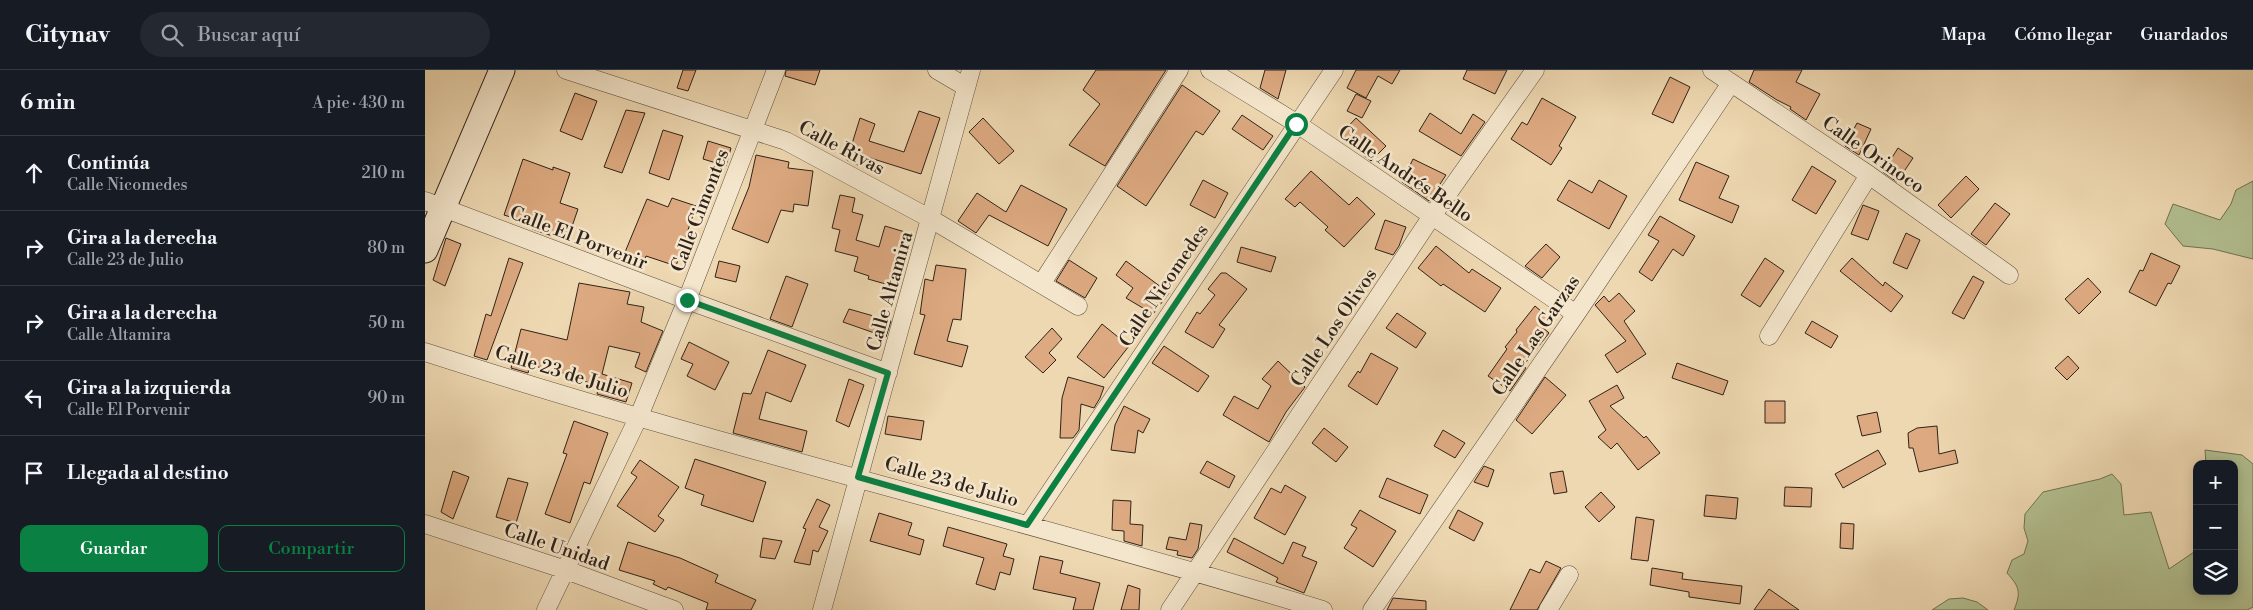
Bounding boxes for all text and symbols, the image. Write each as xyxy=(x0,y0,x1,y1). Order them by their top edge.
search box xyxy=(140,12,490,57)
text: Citynav xyxy=(25,20,110,50)
icon: search xyxy=(158,21,186,49)
text: Buscar aquí xyxy=(198,23,300,47)
text: Mapa xyxy=(1942,23,1986,46)
text: Cómo llegar xyxy=(2014,23,2112,46)
text: Guardados xyxy=(2140,23,2228,46)
text: 6 min xyxy=(20,90,75,116)
text: A pie · 430 m xyxy=(313,93,405,113)
street label: Calle Orinoco xyxy=(1818,111,1929,199)
route start xyxy=(1285,113,1308,136)
street label: Calle Rivas xyxy=(794,115,889,181)
street label: Calle Andrés Bello xyxy=(1334,120,1477,228)
street label: Calle Cimontes xyxy=(665,145,734,275)
text: Continúa xyxy=(67,151,150,175)
icon: ahead xyxy=(20,159,48,187)
text: 210 m xyxy=(361,163,405,183)
text: Calle Nicomedes xyxy=(67,175,187,195)
street label: Calle El Porvenir xyxy=(506,201,651,275)
street label: Calle Nicomedes xyxy=(1114,220,1214,352)
text: Gira a la derecha xyxy=(67,226,217,250)
street label: Calle Altamira xyxy=(861,228,919,354)
icon: right xyxy=(20,234,48,262)
text: 80 m xyxy=(367,238,405,258)
text: Calle 23 de Julio xyxy=(67,250,184,270)
street label: Calle Los Olivos xyxy=(1285,264,1382,391)
street label: Calle Las Garzas xyxy=(1487,271,1585,401)
route end xyxy=(676,289,699,312)
text: Gira a la derecha xyxy=(67,301,217,325)
icon: right xyxy=(20,309,48,337)
text: 50 m xyxy=(368,313,405,333)
text: Calle Altamira xyxy=(67,325,171,345)
street label: Calle 23 de Julio xyxy=(492,340,631,404)
text: Gira a la izquierda xyxy=(67,376,231,400)
icon: left xyxy=(20,384,48,412)
text: 90 m xyxy=(367,388,405,408)
text: Calle El Porvenir xyxy=(67,400,190,420)
street label: Calle 23 de Julio xyxy=(882,451,1022,513)
icon: arrive xyxy=(20,459,48,487)
map controls xyxy=(2193,460,2238,595)
button: + xyxy=(2193,460,2238,505)
text: Llegada al destino xyxy=(67,461,229,485)
button: − xyxy=(2193,505,2238,550)
street label: Calle Unidad xyxy=(501,518,613,576)
button: Guardar xyxy=(20,525,208,572)
button: Compartir xyxy=(218,525,405,572)
button: layers xyxy=(2193,550,2238,595)

